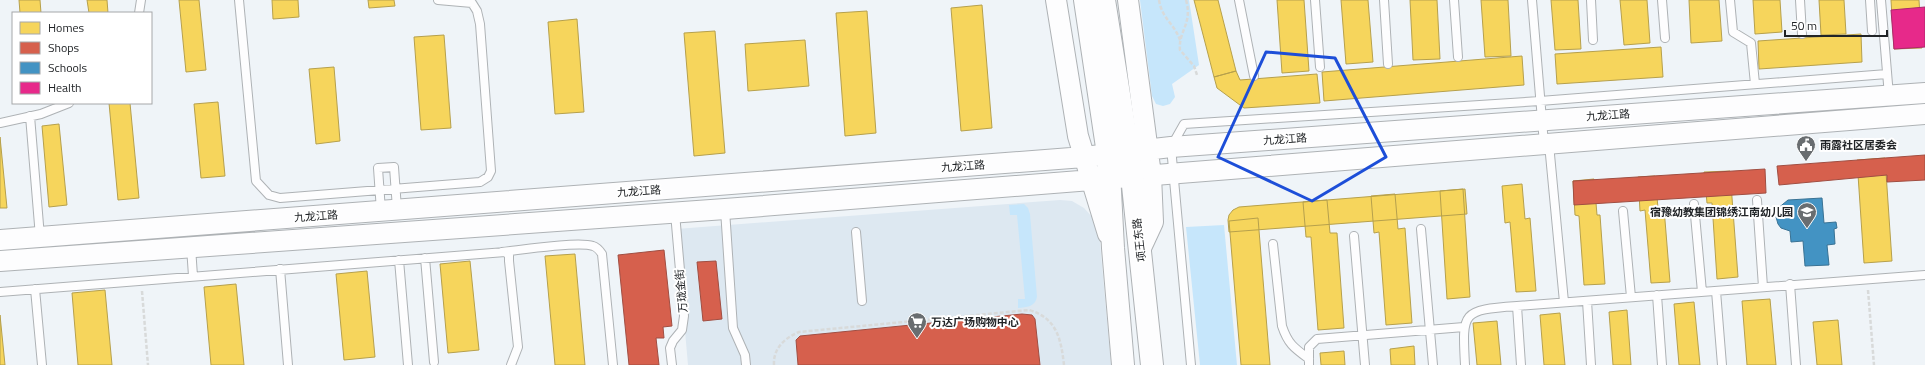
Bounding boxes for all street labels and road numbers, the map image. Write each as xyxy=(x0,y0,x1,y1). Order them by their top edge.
street label: 九龙江路 xyxy=(1585,105,1631,125)
street label: 九龙江路 xyxy=(1262,129,1308,149)
street label: 九龙江路 xyxy=(940,156,986,176)
street label: 九龙江路 xyxy=(616,181,662,201)
street label: 九龙江路 xyxy=(293,206,339,226)
street label: 项王东路 xyxy=(1128,217,1150,263)
street label: 万珑金街 xyxy=(671,268,691,314)

